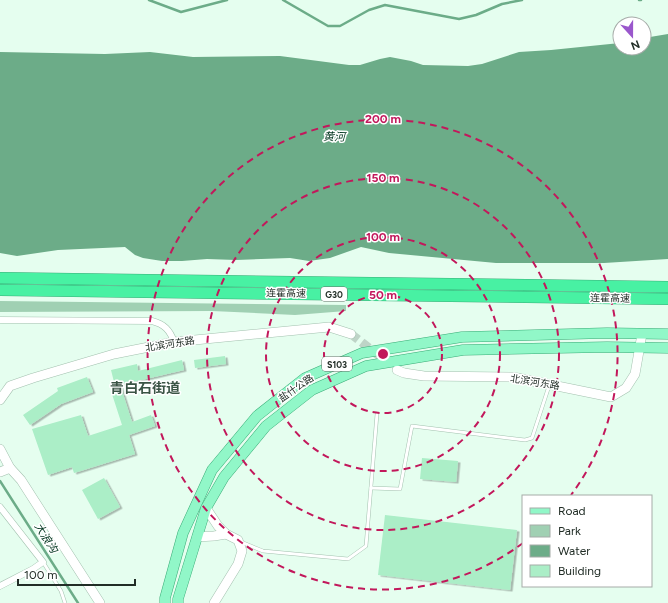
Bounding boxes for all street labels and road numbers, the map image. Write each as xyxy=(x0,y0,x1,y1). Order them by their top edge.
street label: 连霍高速 xyxy=(266,286,306,300)
road number: G30 xyxy=(321,287,347,301)
street label: 连霍高速 xyxy=(590,291,630,305)
street label: 北滨河东路 xyxy=(144,334,196,354)
road number: S103 xyxy=(322,357,352,371)
street label: 盐什公路 xyxy=(276,371,316,405)
street label: 北滨河东路 xyxy=(509,372,561,392)

